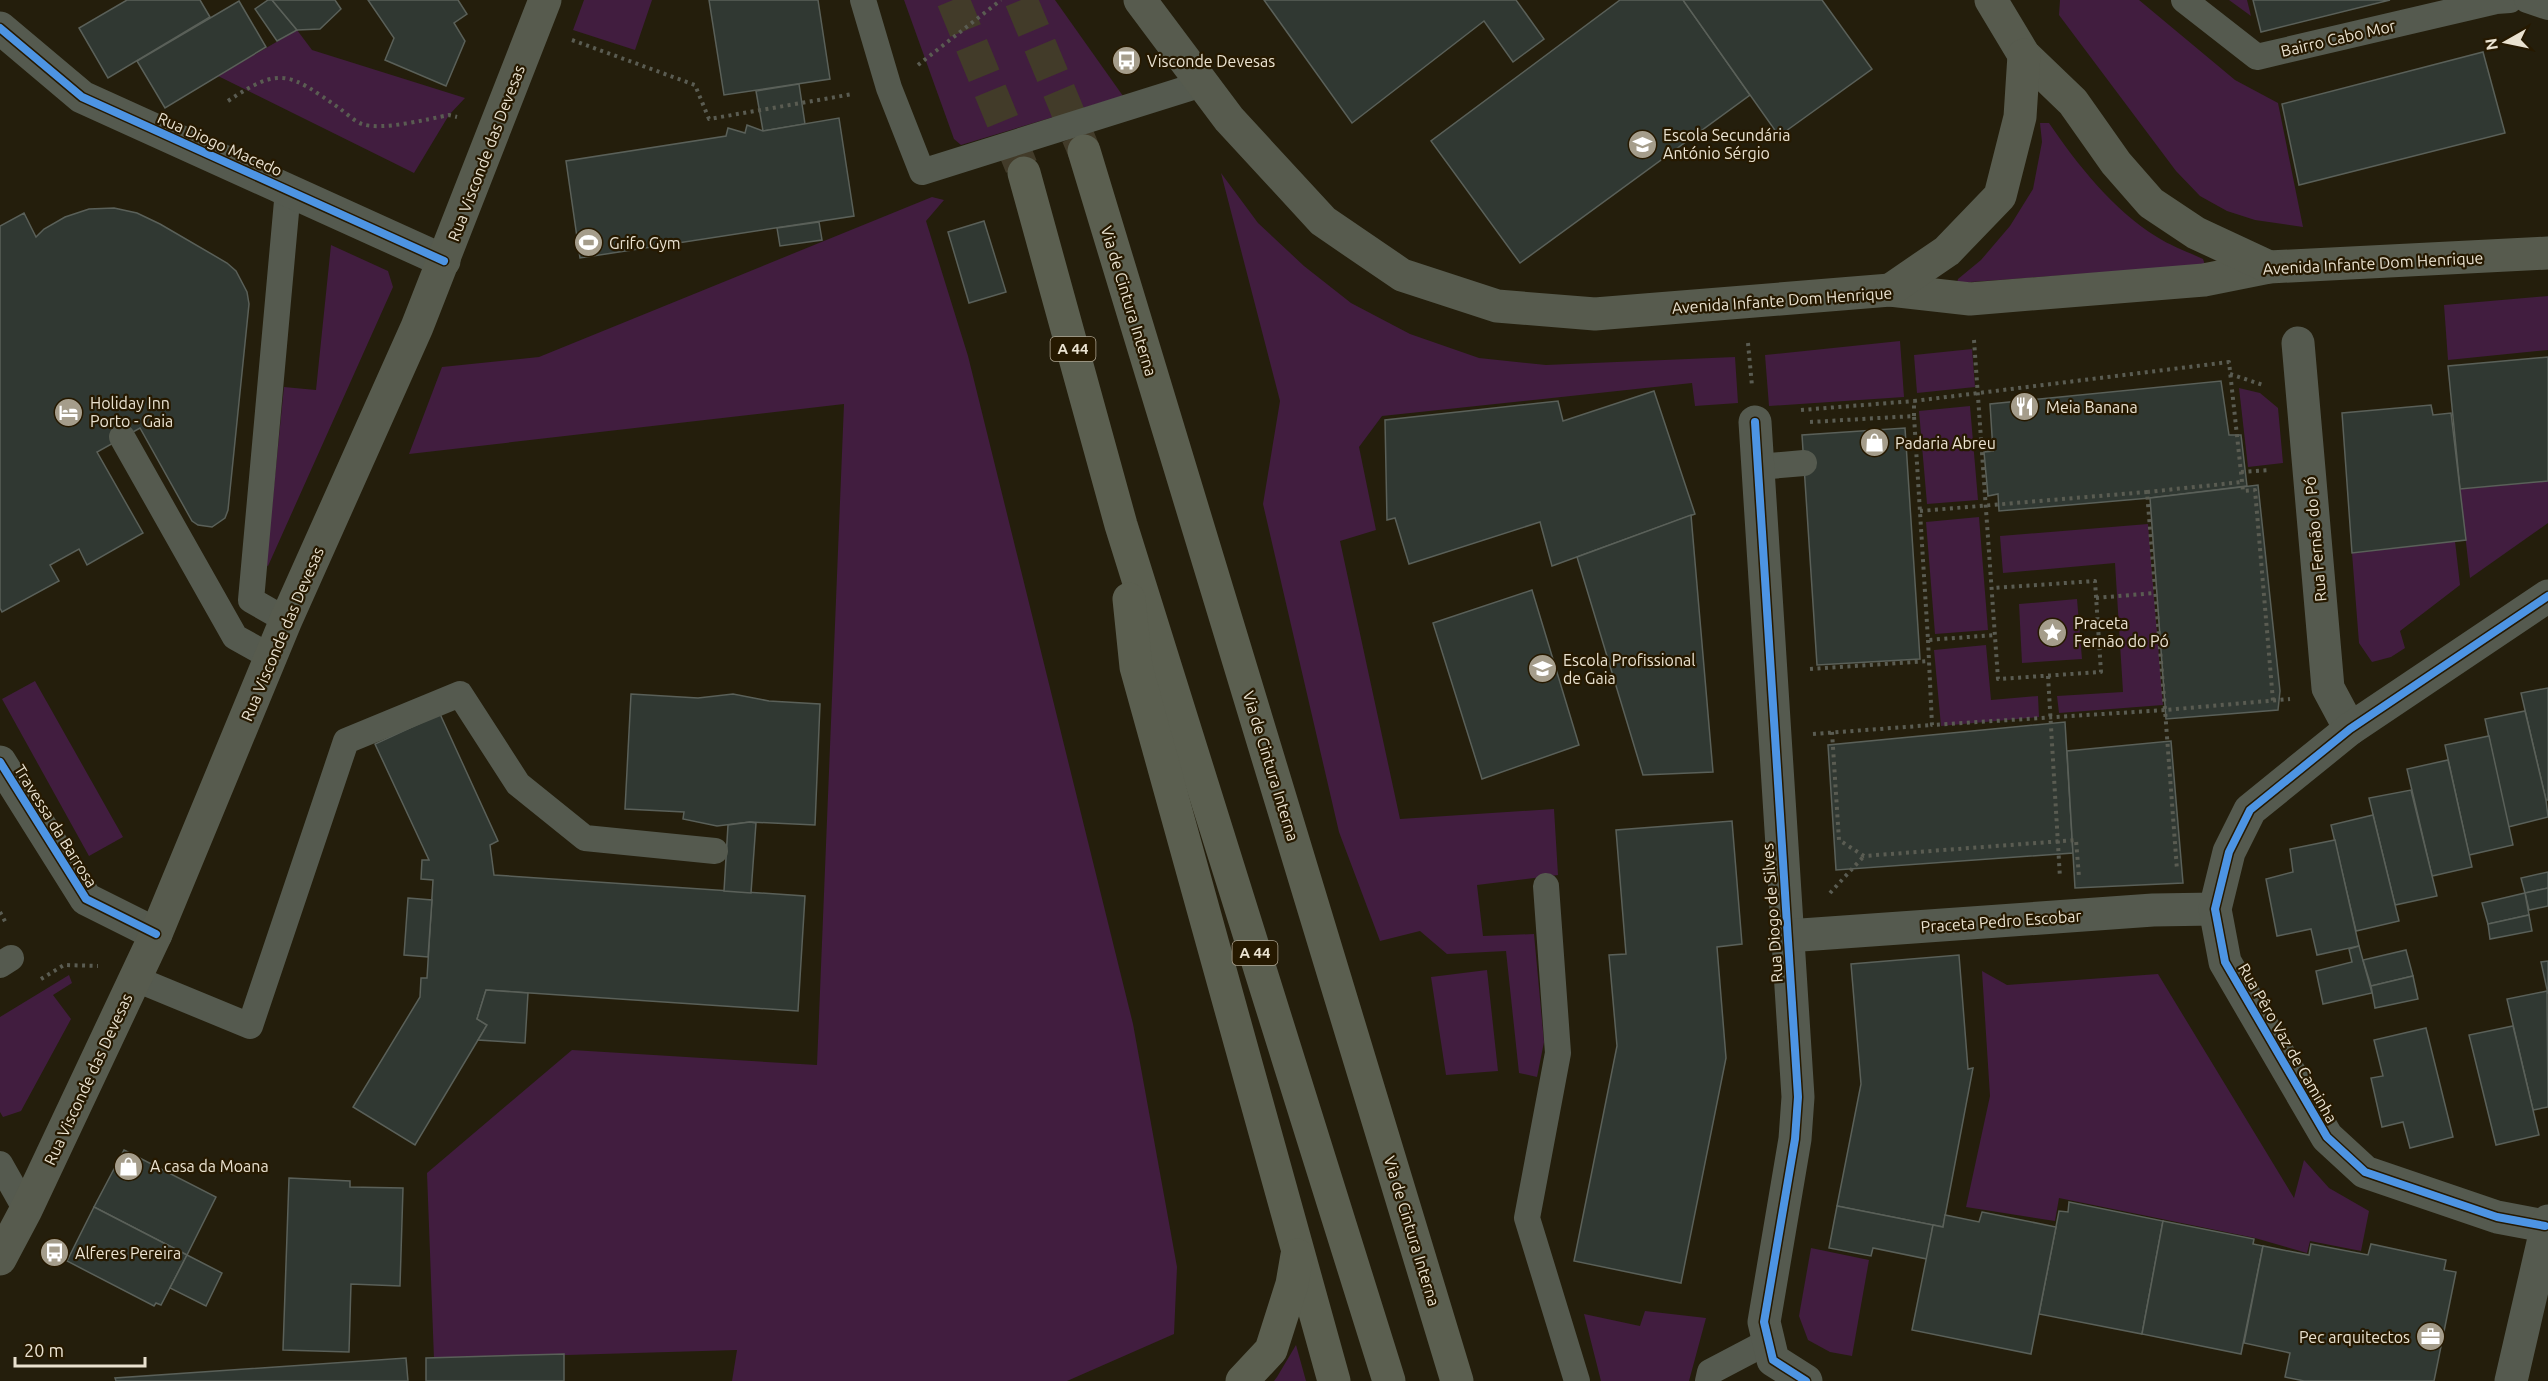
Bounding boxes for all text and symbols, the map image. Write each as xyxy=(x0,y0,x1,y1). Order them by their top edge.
north arrow xyxy=(2476,12,2536,72)
street label: Bairro Cabo Mor xyxy=(2279,16,2397,60)
text: N xyxy=(2481,37,2501,52)
bus stop icon: Visconde Devesas xyxy=(1110,45,1142,77)
place label: Visconde Devesas xyxy=(1147,52,1275,70)
street label: Rua Visconde das Devesas xyxy=(444,62,528,244)
street label: Rua Diogo Macedo xyxy=(155,108,285,180)
place label: Escola Secundária António Sérgio xyxy=(1663,126,1790,162)
school or university icon: Escola Secundária António Sérgio xyxy=(1626,128,1658,160)
street label: Via de Cintura Interna xyxy=(1098,224,1160,378)
sports icon: Grifo Gym xyxy=(572,227,604,259)
place label: Grifo Gym xyxy=(609,234,681,252)
street label: Avenida Infante Dom Henrique xyxy=(2262,248,2484,278)
street label: Avenida Infante Dom Henrique xyxy=(1671,283,1893,317)
road number: A 44 xyxy=(1050,337,1096,361)
restaurant icon: Meia Banana xyxy=(2009,391,2041,423)
place label: Holiday Inn Porto - Gaia xyxy=(90,394,173,430)
hotel icon: Holiday Inn Porto - Gaia xyxy=(53,396,85,428)
place label: Meia Banana xyxy=(2046,398,2138,416)
shop icon: Padaria Abreu xyxy=(1858,427,1890,459)
place label: Padaria Abreu xyxy=(1895,434,1996,452)
street label: Rua Fernão do Pó xyxy=(2301,476,2329,602)
street label: Rua Visconde das Devesas xyxy=(237,544,327,724)
place label: Praceta Fernão do Pó xyxy=(2074,614,2169,650)
place icon: Praceta Fernão do Pó xyxy=(2037,616,2069,648)
place label: Escola Profissional de Gaia xyxy=(1563,651,1695,687)
school or university icon: Escola Profissional de Gaia xyxy=(1526,653,1558,685)
street label: Via de Cintura Interna xyxy=(1240,689,1302,843)
street label: Travessa da Barrosa xyxy=(11,761,101,891)
street label: Rua Diogo de Silves xyxy=(1758,843,1786,983)
street label: Praceta Pedro Escobar xyxy=(1920,906,2082,936)
road number: A 44 xyxy=(1232,941,1278,965)
street label: Rua Pêro Vaz de Caminha xyxy=(2235,960,2341,1126)
street label: Rua Visconde das Devesas xyxy=(40,990,136,1168)
shop icon: A casa da Moana xyxy=(113,1150,145,1182)
street label: Via de Cintura Interna xyxy=(1381,1154,1443,1308)
place label: A casa da Moana xyxy=(150,1157,269,1175)
bus stop icon: Alferes Pereira xyxy=(38,1237,70,1269)
place label: Alferes Pereira xyxy=(75,1244,181,1262)
office icon: Pec arquitectos xyxy=(2415,1321,2447,1353)
place label: Pec arquitectos xyxy=(2299,1328,2410,1346)
scale bar xyxy=(15,1330,146,1368)
text: 20 m xyxy=(24,1340,64,1360)

